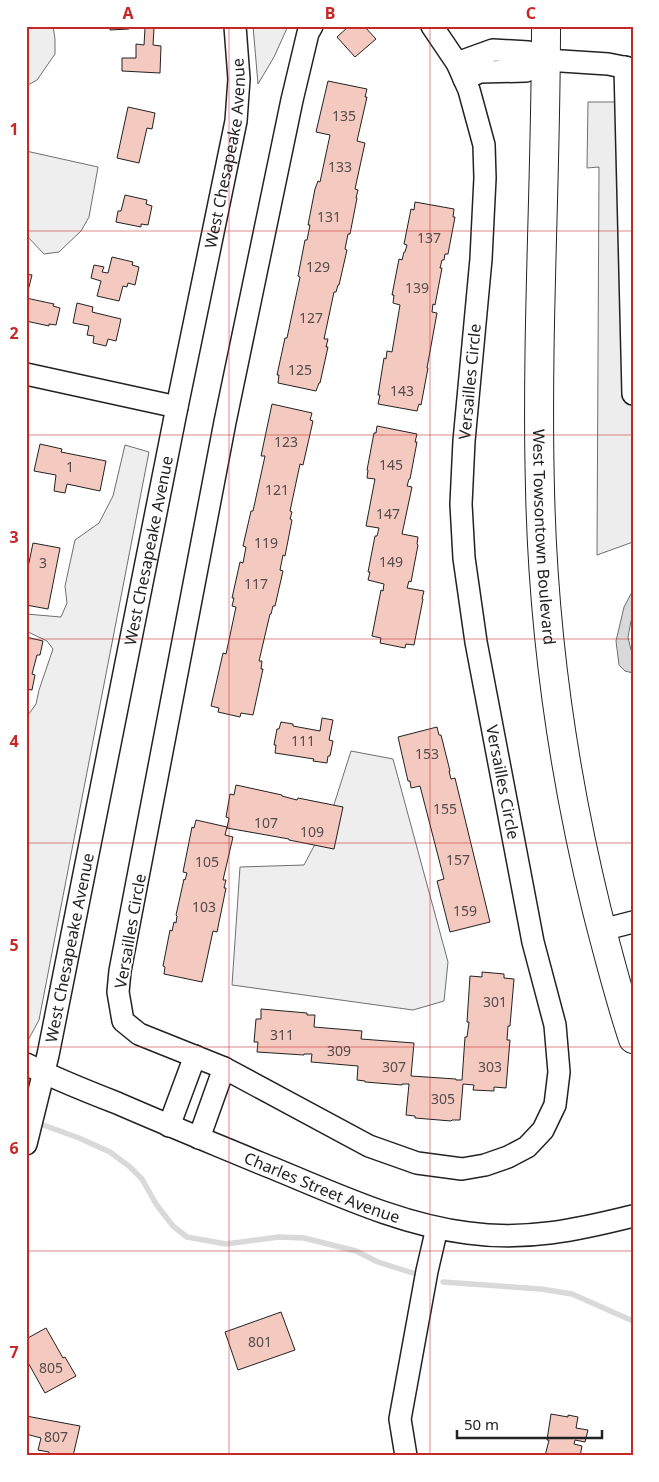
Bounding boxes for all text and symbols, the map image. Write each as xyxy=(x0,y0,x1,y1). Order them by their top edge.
text: A xyxy=(122,2,134,24)
text: B xyxy=(325,2,335,24)
text: C xyxy=(526,2,536,24)
street label: West Chesapeake Avenue xyxy=(199,57,250,250)
house number: 135 xyxy=(332,106,356,125)
text: 1 xyxy=(9,118,19,140)
house number: 133 xyxy=(328,157,352,176)
house number: 131 xyxy=(317,207,341,226)
house number: 137 xyxy=(417,228,441,247)
house number: 129 xyxy=(306,257,330,276)
house number: 139 xyxy=(405,278,429,297)
house number: 127 xyxy=(299,308,323,327)
text: 2 xyxy=(9,322,19,344)
street label: Versailles Circle xyxy=(453,323,486,441)
house number: 125 xyxy=(288,360,312,379)
house number: 143 xyxy=(390,381,414,400)
street label: West Towsontown Boulevard xyxy=(528,429,561,646)
house number: 123 xyxy=(274,432,298,451)
street label: West Chesapeake Avenue xyxy=(119,454,178,647)
house number: 145 xyxy=(379,455,403,474)
house number: 1 xyxy=(66,457,74,476)
house number: 121 xyxy=(265,480,289,499)
house number: 147 xyxy=(376,504,400,523)
text: 3 xyxy=(9,526,19,548)
house number: 119 xyxy=(254,533,278,552)
house number: 149 xyxy=(379,552,403,571)
house number: 3 xyxy=(39,553,47,572)
house number: 117 xyxy=(244,574,268,593)
street label: Versailles Circle xyxy=(481,723,525,841)
text: 4 xyxy=(9,730,19,752)
house number: 111 xyxy=(291,731,315,750)
house number: 153 xyxy=(415,744,439,763)
house number: 155 xyxy=(433,799,457,818)
house number: 107 xyxy=(254,813,278,832)
house number: 109 xyxy=(300,822,324,841)
house number: 157 xyxy=(446,850,470,869)
street label: West Chesapeake Avenue xyxy=(40,851,99,1044)
house number: 105 xyxy=(195,852,219,871)
street label: Versailles Circle xyxy=(109,872,151,990)
house number: 103 xyxy=(192,897,216,916)
house number: 159 xyxy=(453,901,477,920)
text: 5 xyxy=(9,934,19,956)
house number: 301 xyxy=(483,992,507,1011)
house number: 311 xyxy=(270,1025,294,1044)
house number: 309 xyxy=(327,1041,351,1060)
house number: 307 xyxy=(382,1057,406,1076)
house number: 303 xyxy=(478,1057,502,1076)
house number: 305 xyxy=(431,1089,455,1108)
text: 6 xyxy=(9,1137,19,1159)
street label: Charles Street Avenue xyxy=(241,1147,403,1228)
house number: 801 xyxy=(248,1332,272,1351)
text: 7 xyxy=(9,1341,19,1363)
house number: 805 xyxy=(39,1358,63,1377)
scale bar xyxy=(457,1407,602,1439)
text: 50 m xyxy=(464,1414,499,1434)
house number: 807 xyxy=(44,1427,68,1446)

